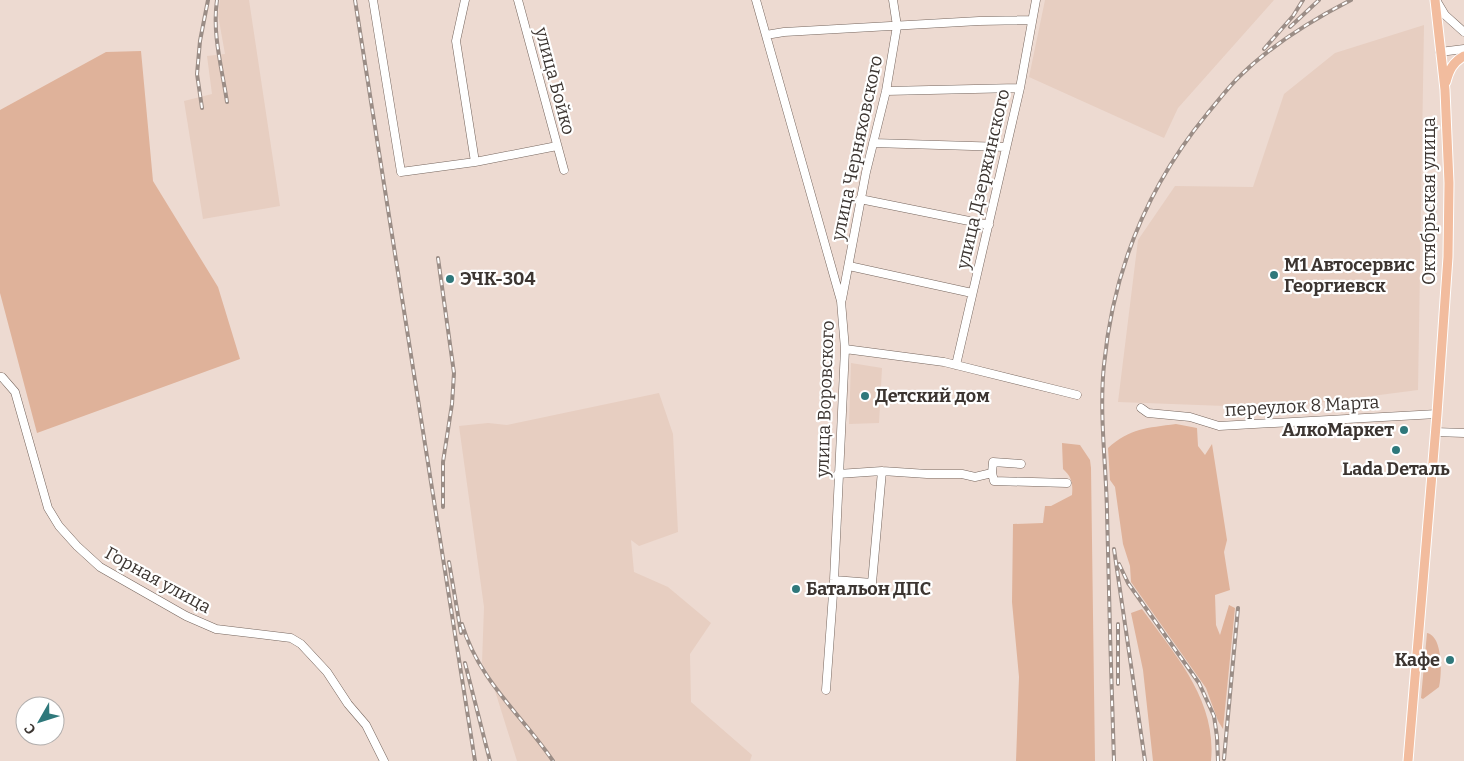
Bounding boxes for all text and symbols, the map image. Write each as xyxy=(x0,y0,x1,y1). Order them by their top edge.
street label: улица Бойко xyxy=(530,24,580,137)
street label: улица Черняховского xyxy=(826,53,887,244)
street label: улица Дзержинского xyxy=(951,87,1014,272)
street label: Октябрьская улица xyxy=(1418,117,1440,285)
place label: М1 Автосервис Георгиевск xyxy=(1284,254,1415,297)
place label: ЭЧК-304 xyxy=(460,268,535,290)
marker: М1 Автосервис Георгиевск xyxy=(1268,269,1280,281)
marker: ЭЧК-304 xyxy=(444,273,456,285)
street label: улица Воровского xyxy=(811,320,839,479)
place label: Детский дом xyxy=(875,385,990,407)
marker: Детский дом xyxy=(859,390,871,402)
street label: переулок 8 Марта xyxy=(1224,391,1380,421)
place label: АлкоМаркет xyxy=(1282,419,1394,441)
marker: АлкоМаркет xyxy=(1398,424,1410,436)
marker: Lada Dеталь xyxy=(1390,444,1402,456)
place label: Lada Dеталь xyxy=(1342,458,1450,480)
street label: Горная улица xyxy=(101,542,215,618)
place label: Батальон ДПС xyxy=(806,578,931,600)
marker: Батальон ДПС xyxy=(790,583,802,595)
place label: Кафе xyxy=(1395,649,1440,671)
marker: Кафе xyxy=(1444,654,1456,666)
north arrow xyxy=(15,696,65,746)
text: С xyxy=(21,720,40,738)

